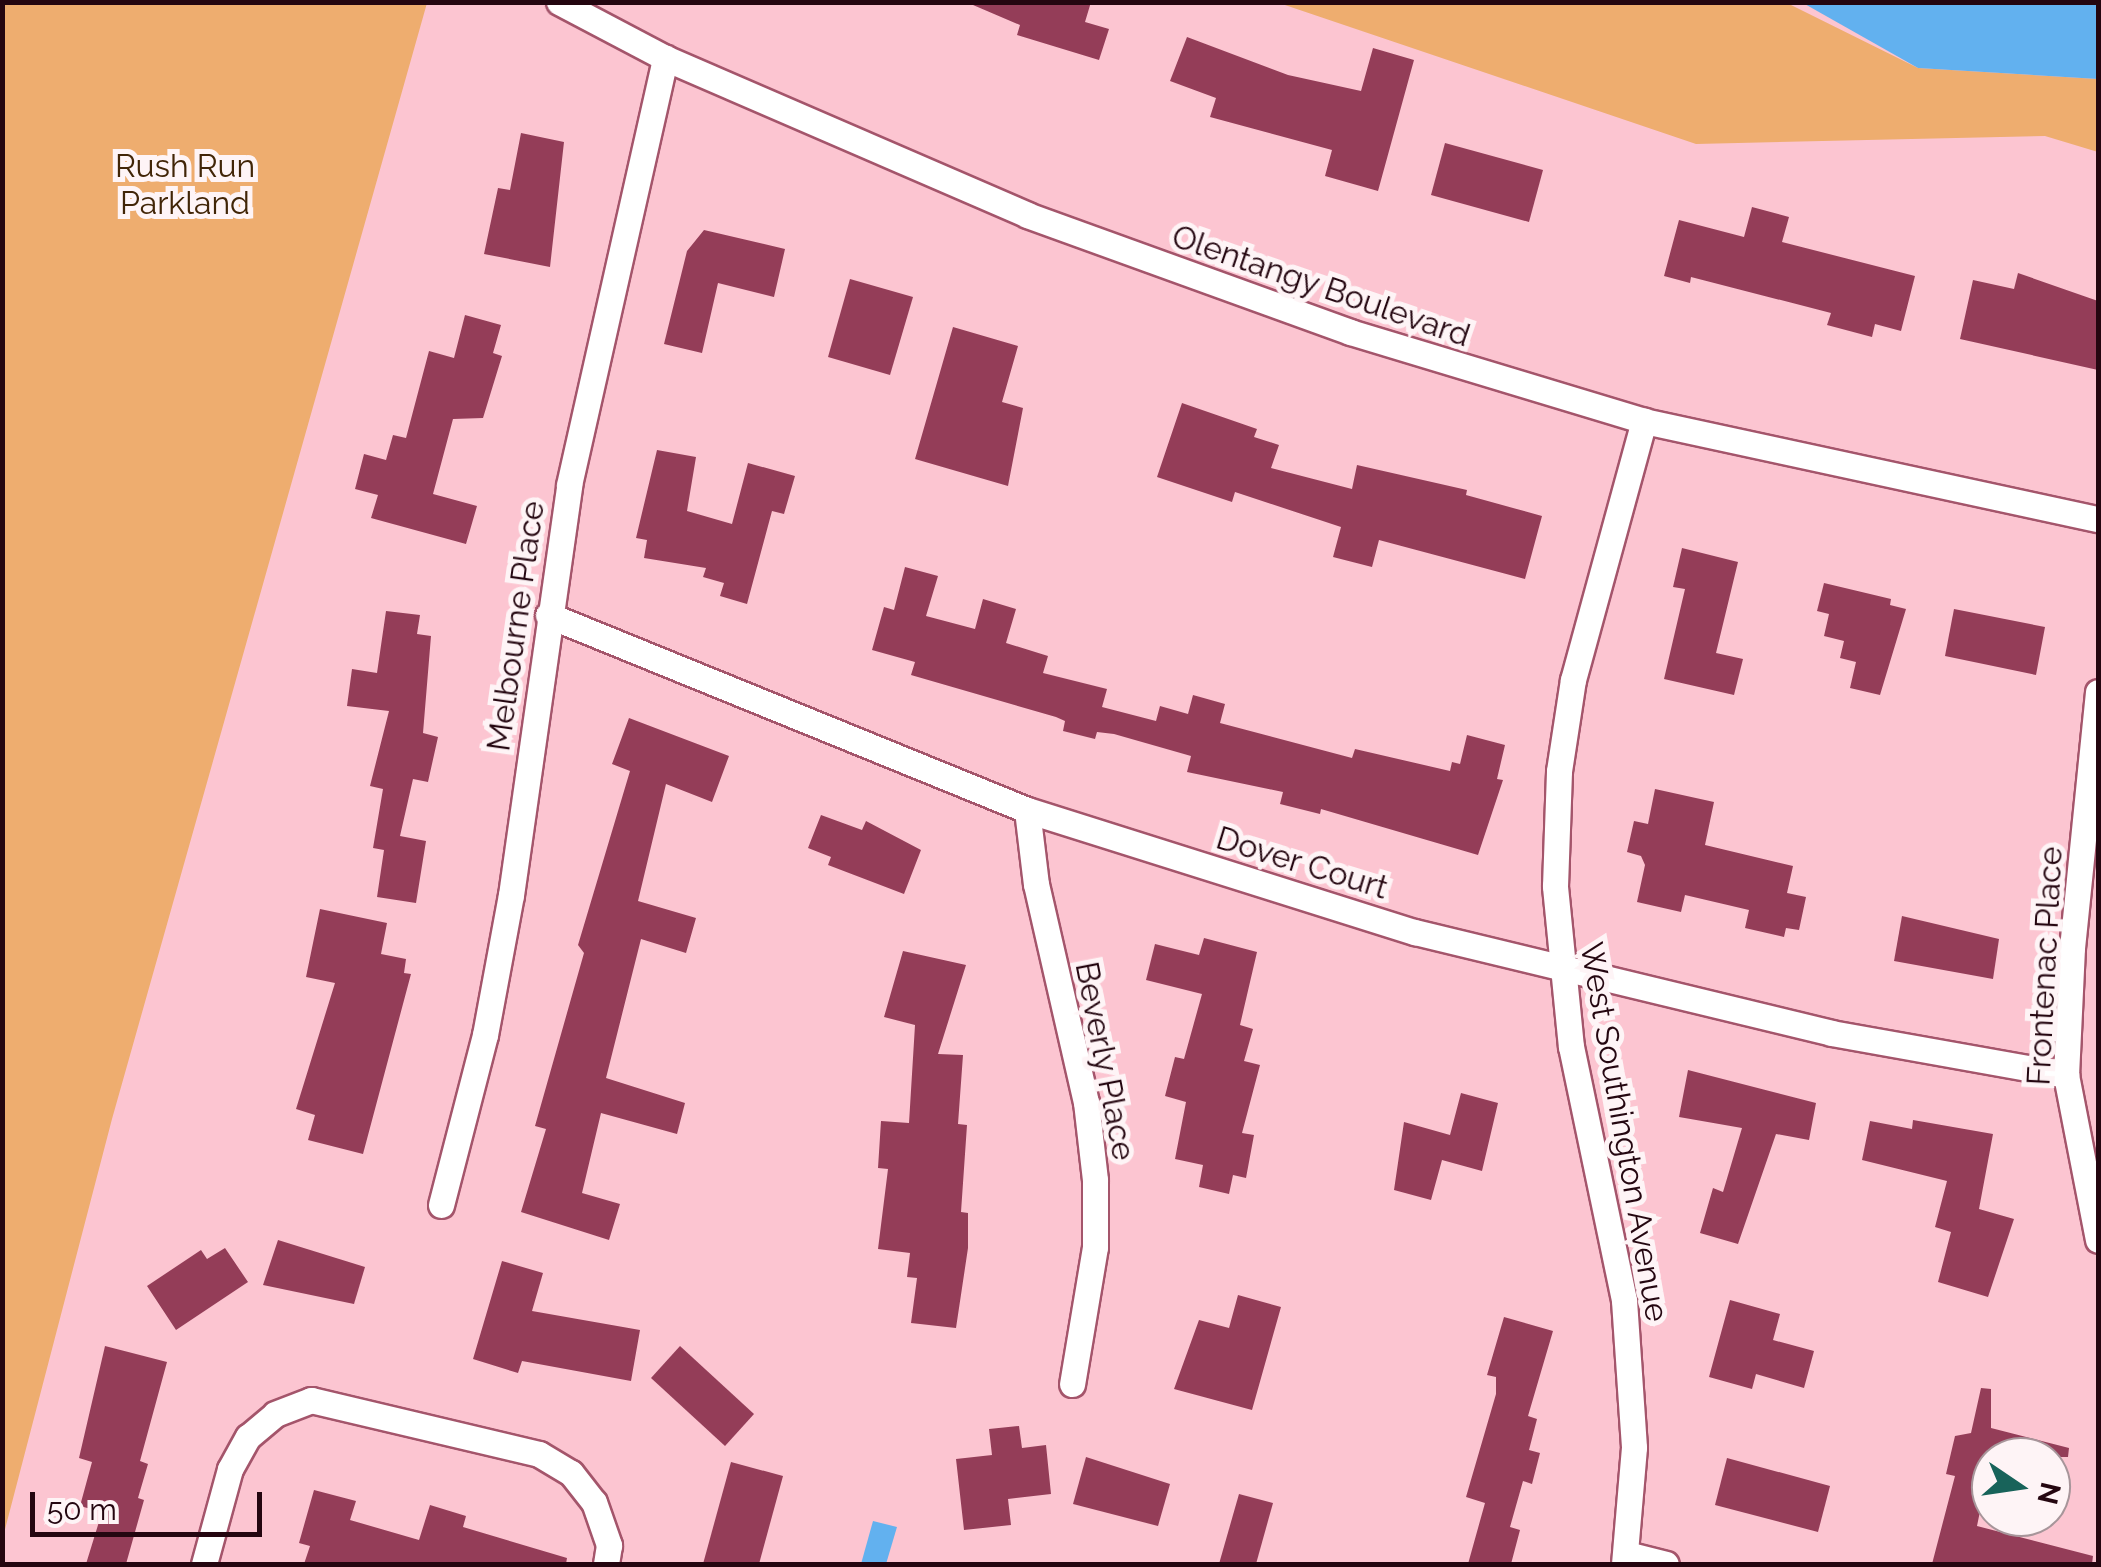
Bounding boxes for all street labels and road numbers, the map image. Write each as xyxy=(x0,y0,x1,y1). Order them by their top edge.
street label: Olentangy Boulevard xyxy=(1167,217,1475,355)
street label: Melbourne Place xyxy=(479,498,553,754)
street label: Dover Court xyxy=(1211,819,1393,907)
street label: Frontenac Place xyxy=(2020,846,2070,1086)
street label: West Southington Avenue xyxy=(1572,939,1676,1325)
street label: Beverly Place xyxy=(1067,958,1143,1164)

